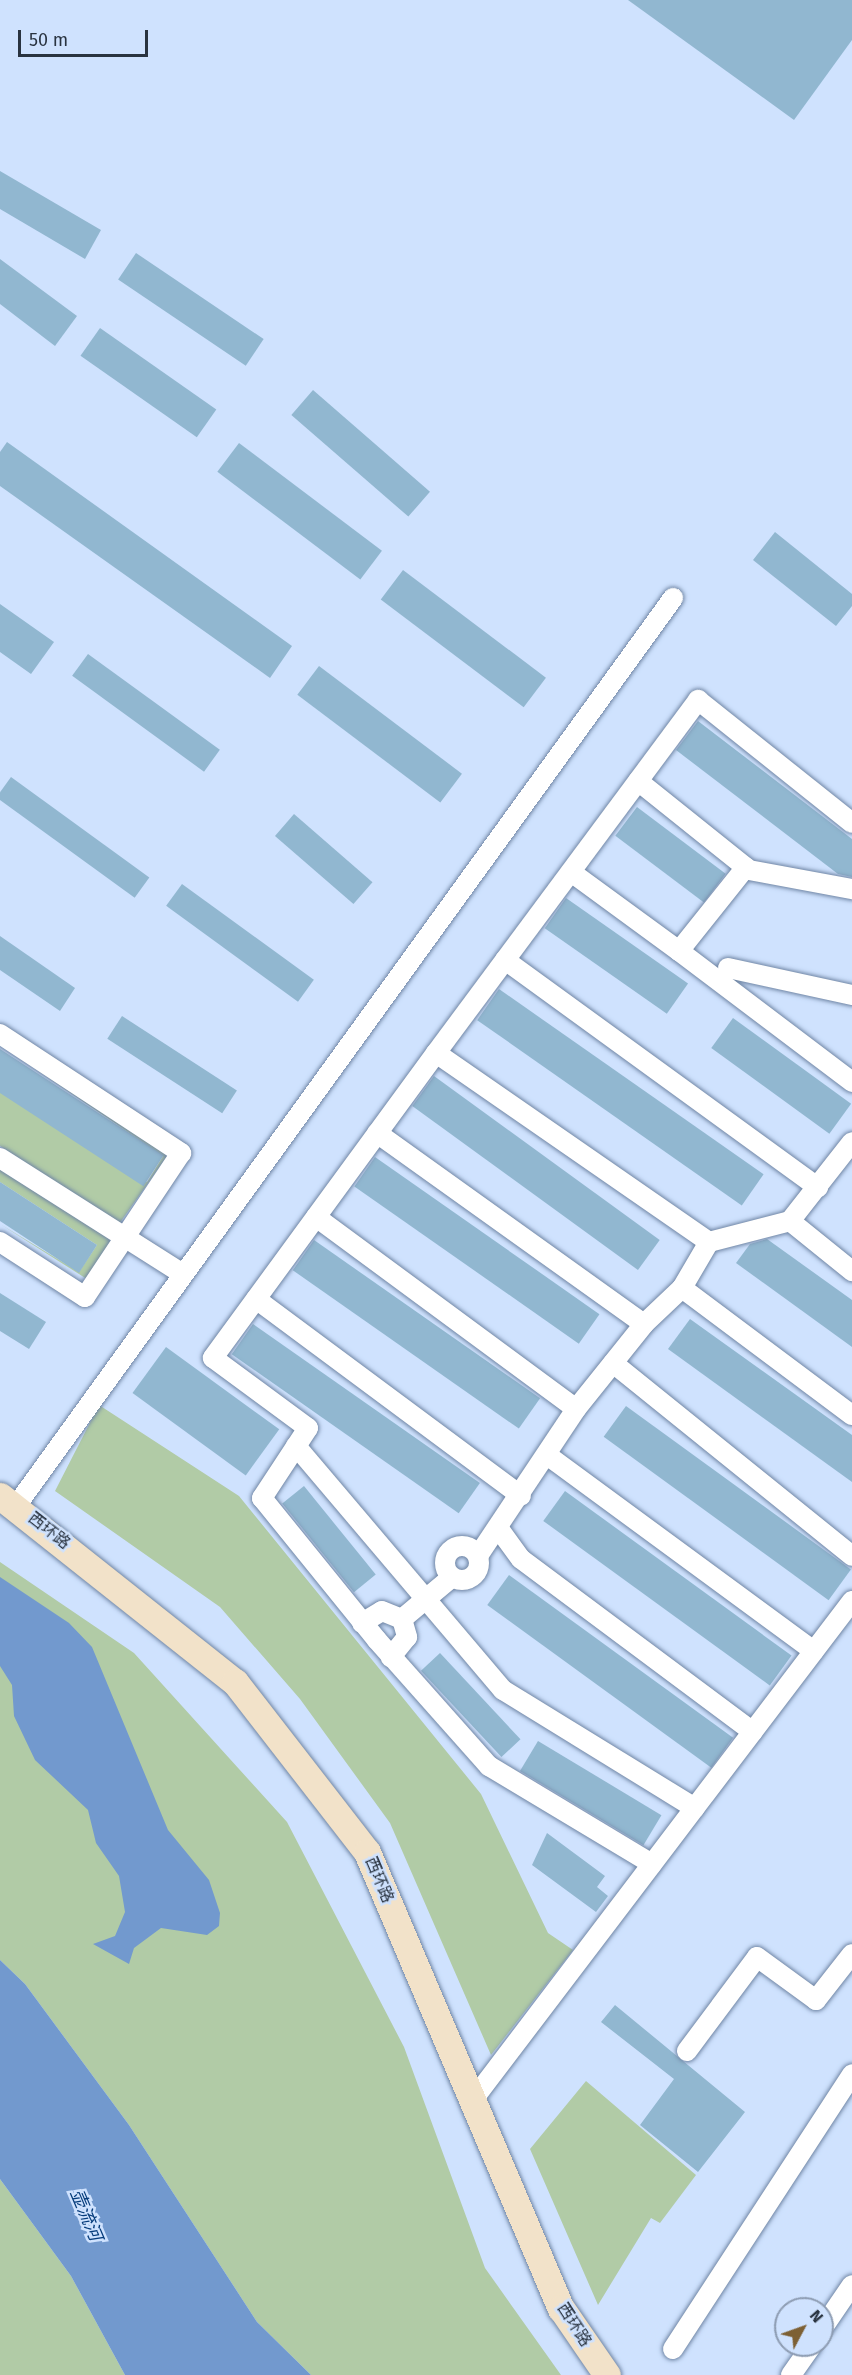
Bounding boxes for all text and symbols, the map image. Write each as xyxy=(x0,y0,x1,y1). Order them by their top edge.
scale bar xyxy=(21,18,152,56)
text: 50 m xyxy=(29,29,68,51)
street label: 西环路 xyxy=(24,1509,74,1553)
street label: 西环路 xyxy=(361,1854,397,1906)
water label: 壶流河 xyxy=(66,2186,106,2244)
north arrow xyxy=(774,2297,834,2357)
street label: 西环路 xyxy=(553,2300,595,2350)
text: N xyxy=(806,2306,827,2326)

